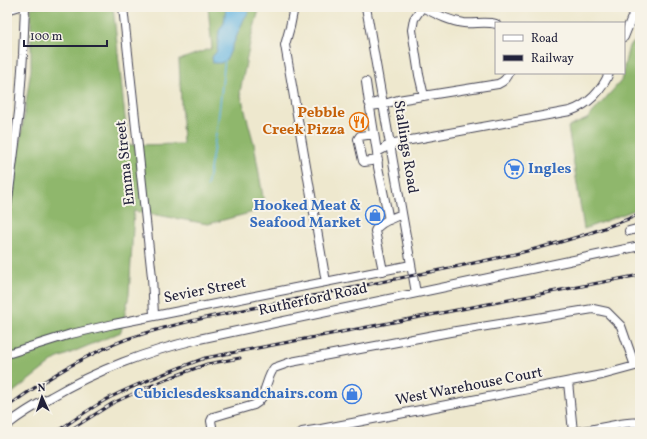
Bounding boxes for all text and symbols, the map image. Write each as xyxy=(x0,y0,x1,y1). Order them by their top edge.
scale bar xyxy=(24,22,107,48)
legend xyxy=(495,22,625,74)
text: 100 m xyxy=(30,29,63,45)
text: Road xyxy=(531,31,558,47)
text: Railway xyxy=(531,51,574,67)
street label: Stallings Road xyxy=(387,99,423,195)
place label: Pebble Creek Pizza xyxy=(262,103,345,141)
restaurant icon: Pebble Creek Pizza xyxy=(348,111,370,133)
street label: Emma Street xyxy=(111,119,141,207)
supermarket icon: Ingles xyxy=(503,158,525,180)
place label: Ingles xyxy=(528,159,572,180)
place label: Hooked Meat & Seafood Market xyxy=(250,196,361,234)
shop icon: Hooked Meat & Seafood Market xyxy=(364,204,386,226)
street label: Sevier Street xyxy=(162,273,248,309)
street label: Rutherford Road xyxy=(257,278,369,322)
street label: West Warehouse Court xyxy=(393,362,545,412)
north arrow xyxy=(22,377,62,417)
text: N xyxy=(37,381,46,396)
shop icon: Cubiclesdesksandchairs.com xyxy=(341,383,363,405)
place label: Cubiclesdesksandchairs.com xyxy=(134,384,338,405)

